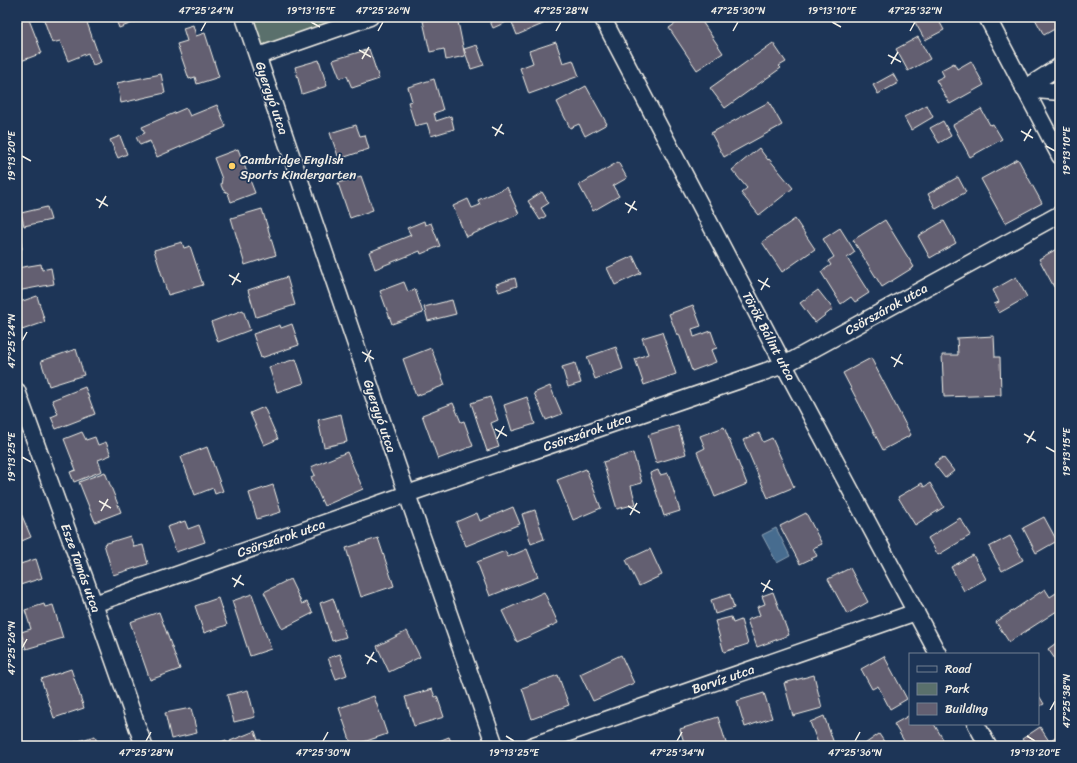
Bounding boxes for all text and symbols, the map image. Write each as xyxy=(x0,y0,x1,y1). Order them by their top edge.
text: 47°25'24"N xyxy=(179,2,234,20)
text: 19°13'15"E xyxy=(287,2,337,20)
text: 47°25'26"N xyxy=(356,2,410,20)
text: 47°25'28"N xyxy=(534,2,588,20)
text: 47°25'30"N xyxy=(711,2,765,20)
text: 19°13'10"E xyxy=(808,2,858,20)
text: 47°25'32"N xyxy=(888,2,942,20)
street label: Gyergyó utca xyxy=(249,58,295,138)
text: 19°13'10"E xyxy=(1058,125,1076,175)
text: 19°13'20"E xyxy=(3,130,21,181)
place label: Cambridge English Sports Kindergarten xyxy=(240,148,356,186)
marker: Cambridge English Sports Kindergarten xyxy=(227,161,237,171)
street label: Csörszárok utca xyxy=(840,276,932,341)
street label: Török Bálint utca xyxy=(736,287,802,385)
text: 47°25'24"N xyxy=(3,313,21,368)
street label: Gyergyó utca xyxy=(357,376,403,456)
street label: Csörszárok utca xyxy=(540,406,635,458)
text: 19°13'15"E xyxy=(1058,426,1076,476)
text: 19°13'25"E xyxy=(3,431,21,482)
street label: Csörszárok utca xyxy=(234,512,329,564)
street label: Esze Tamás utca xyxy=(54,520,108,616)
text: 47°25'26"N xyxy=(3,621,21,675)
legend xyxy=(909,653,1039,725)
street label: Borvíz utca xyxy=(689,657,758,700)
text: Road xyxy=(945,658,972,680)
text: 47°25'38"N xyxy=(1058,674,1076,728)
text: Park xyxy=(945,678,970,700)
text: Building xyxy=(945,698,988,720)
text: 47°25'28"N xyxy=(119,744,173,762)
text: 47°25'30"N xyxy=(296,744,350,762)
text: 19°13'25"E xyxy=(489,744,540,762)
text: 47°25'34"N xyxy=(650,744,704,762)
text: 47°25'36"N xyxy=(828,744,882,762)
text: 19°13'20"E xyxy=(1010,744,1061,762)

